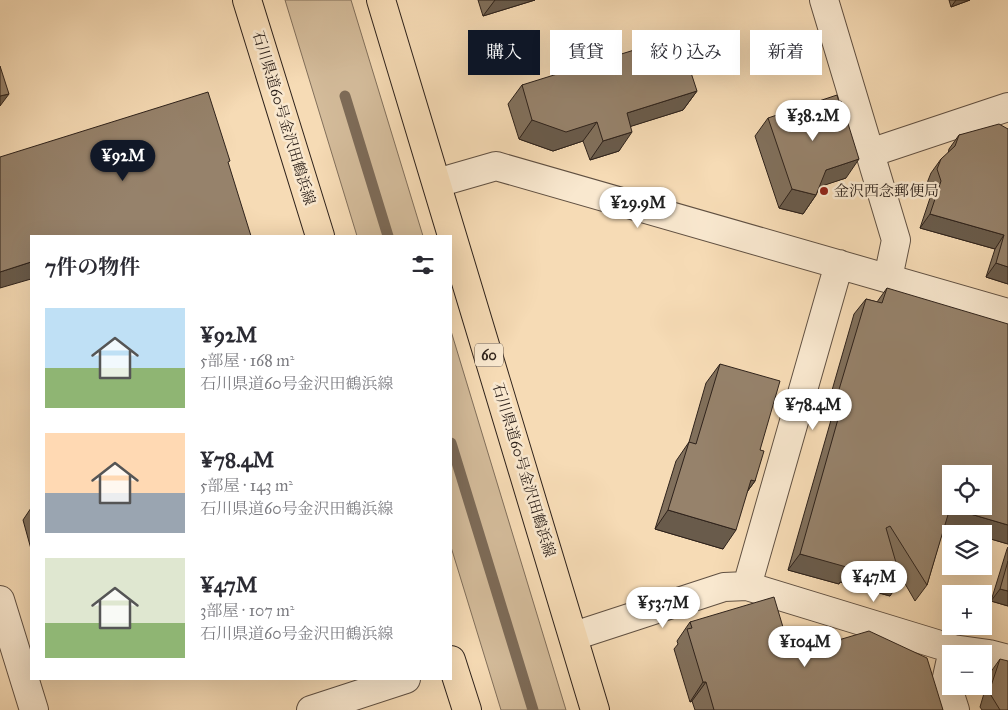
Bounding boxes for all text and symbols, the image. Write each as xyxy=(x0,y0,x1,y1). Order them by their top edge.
street label: 石川県道60号金沢田鶴浜線 xyxy=(249,29,319,207)
chip: 購入 xyxy=(468,30,540,75)
chip: 賃貸 xyxy=(550,30,622,75)
chip: 絞り込み xyxy=(632,30,740,75)
chip: 新着 xyxy=(750,30,822,75)
pin: ¥38.2M xyxy=(772,100,854,142)
text: ¥38.2M xyxy=(786,106,840,125)
pin: ¥92M xyxy=(93,140,153,182)
text: ¥92M xyxy=(101,146,145,165)
place label: 金沢西念郵便局 xyxy=(834,182,939,200)
marker: 金沢西念郵便局 xyxy=(818,185,830,197)
pin: ¥29.9M xyxy=(597,186,679,229)
text: ¥29.9M xyxy=(610,193,666,212)
icon: filters xyxy=(409,251,437,279)
text: 7件の物件 xyxy=(45,254,140,280)
text: ¥92M xyxy=(200,322,257,348)
icon: home xyxy=(85,328,145,388)
road number: 60 xyxy=(475,344,503,366)
text: 5部屋 · 168 m² xyxy=(200,351,294,370)
text: 石川県道60号金沢田鶴浜線 xyxy=(200,374,394,393)
street label: 石川県道60号金沢田鶴浜線 xyxy=(489,381,559,559)
pin: ¥78.4M xyxy=(772,388,854,431)
text: ¥78.4M xyxy=(785,395,841,414)
text: ¥78.4M xyxy=(200,447,274,473)
icon: home xyxy=(85,453,145,513)
map controls xyxy=(942,465,992,695)
button: locate xyxy=(942,465,992,515)
text: 5部屋 · 143 m² xyxy=(200,476,293,495)
text: 石川県道60号金沢田鶴浜線 xyxy=(200,499,394,518)
button: layers xyxy=(942,525,992,575)
pin: ¥47M xyxy=(844,560,904,603)
text: ¥47M xyxy=(852,567,896,586)
text: ¥47M xyxy=(200,572,257,598)
icon: home xyxy=(85,578,145,638)
button: + xyxy=(942,585,992,635)
pin: ¥53.7M xyxy=(622,586,704,629)
text: ¥53.7M xyxy=(637,593,689,612)
text: 3部屋 · 107 m² xyxy=(200,601,294,620)
text: 石川県道60号金沢田鶴浜線 xyxy=(200,624,394,643)
pin: ¥104M xyxy=(770,626,840,668)
text: ¥104M xyxy=(779,632,831,651)
button: − xyxy=(942,645,992,695)

